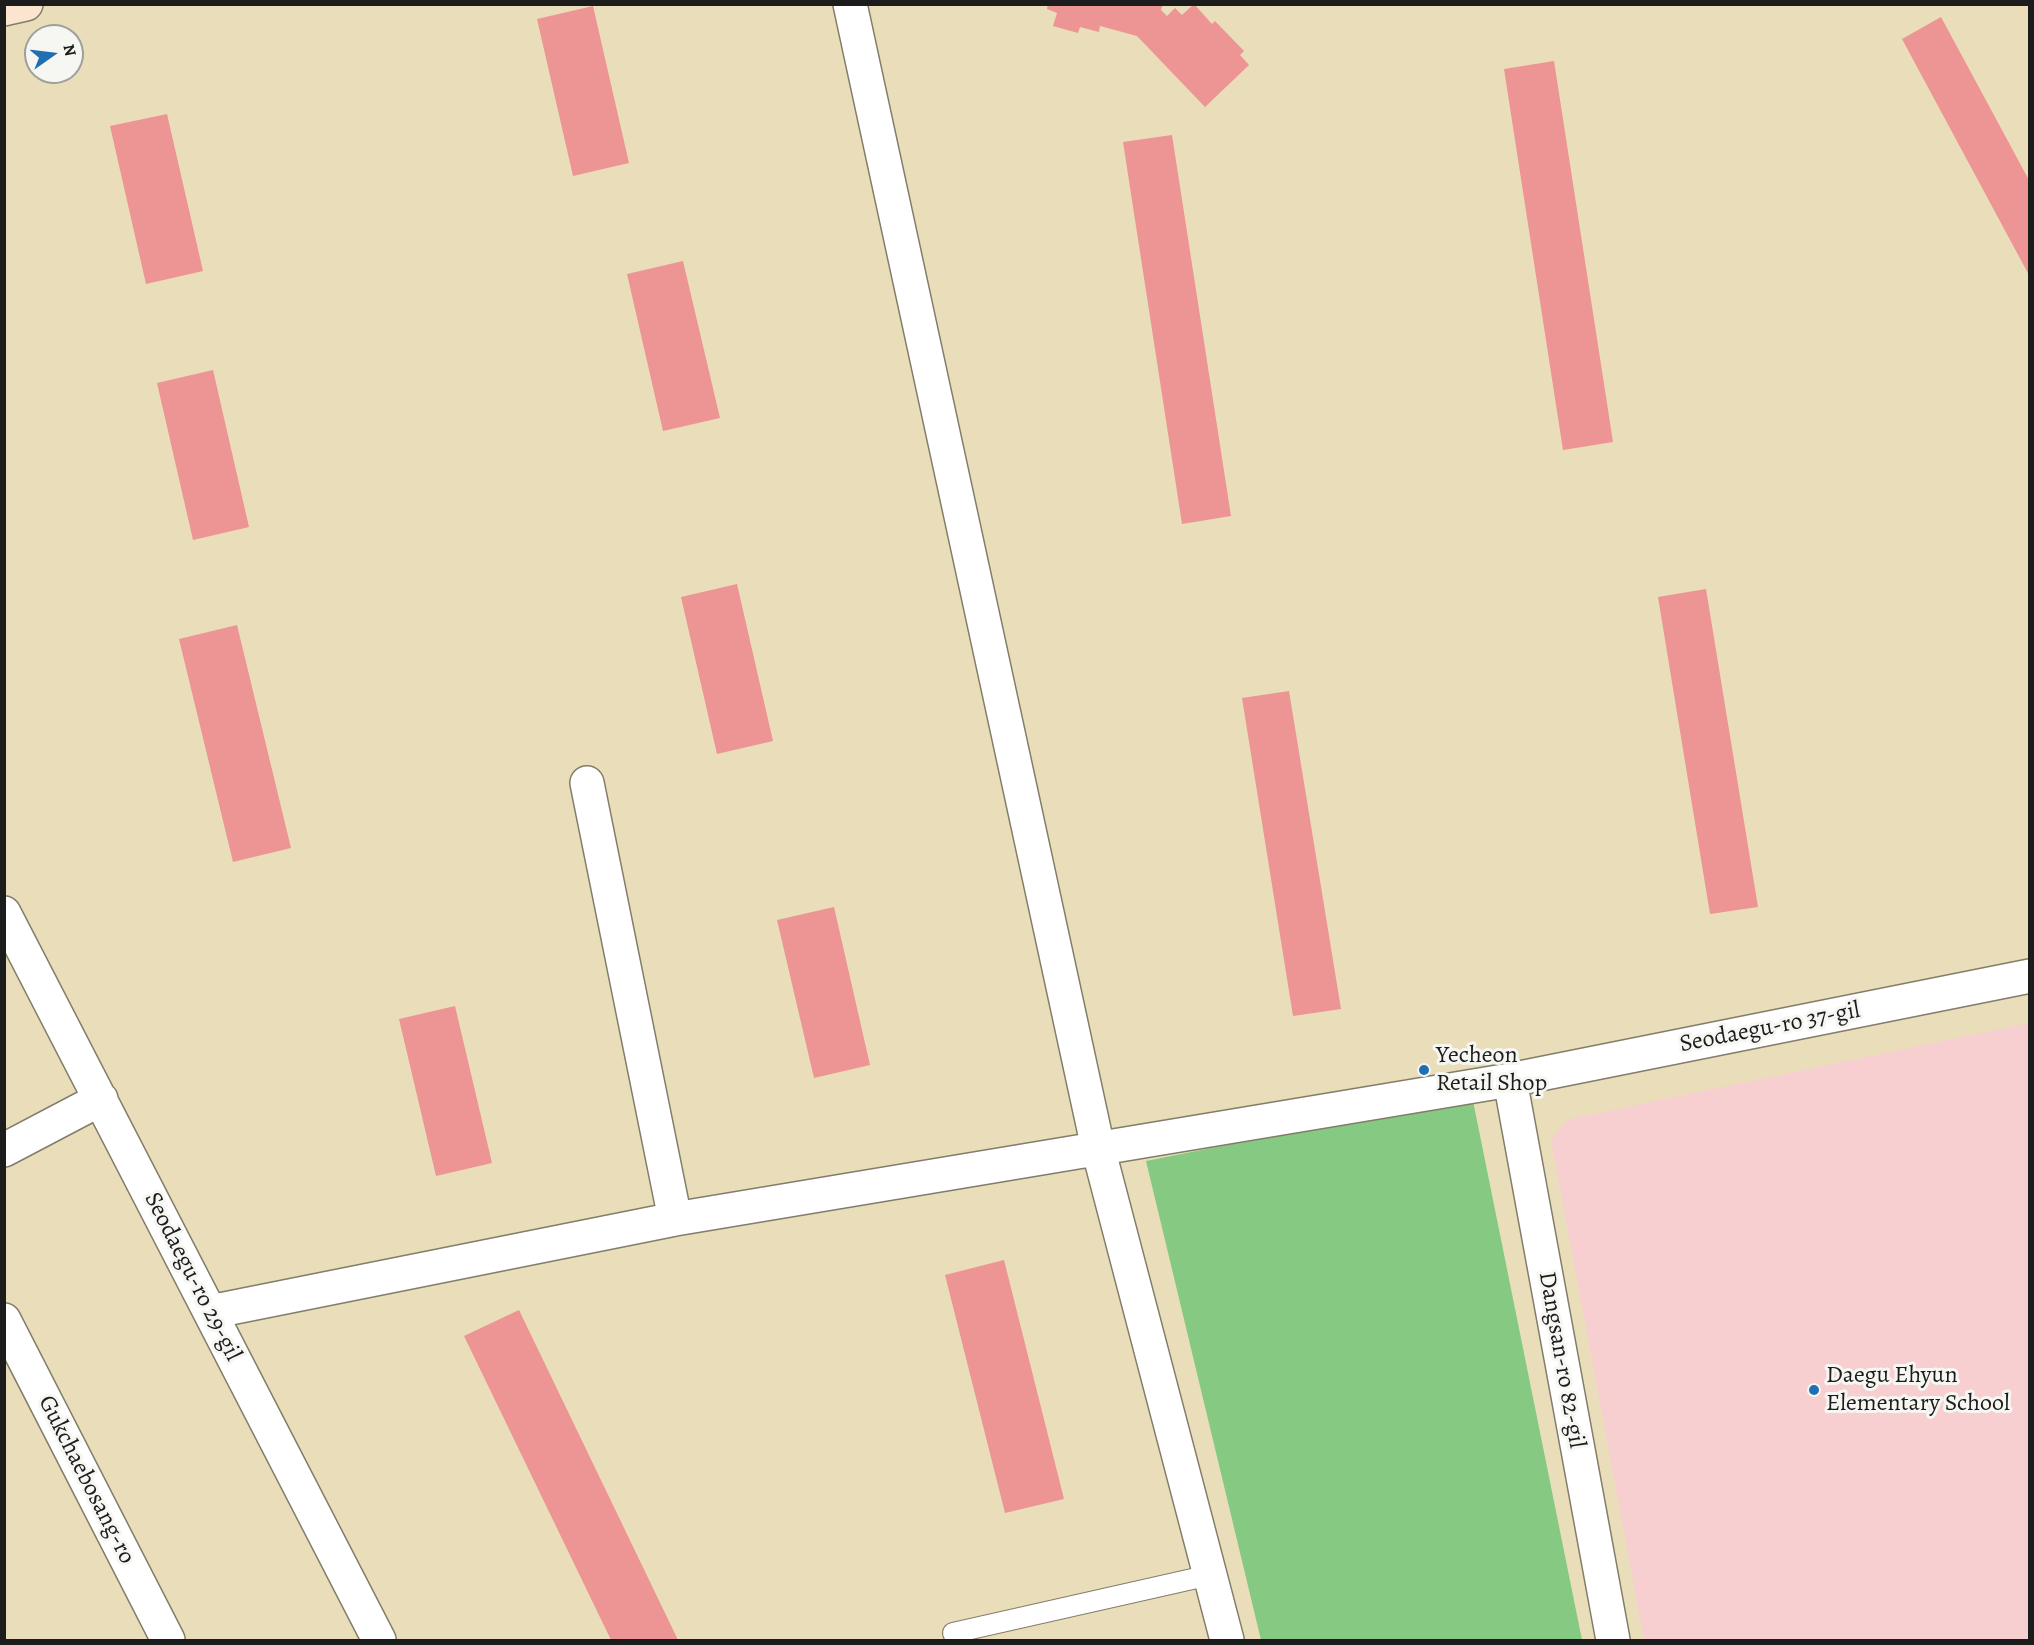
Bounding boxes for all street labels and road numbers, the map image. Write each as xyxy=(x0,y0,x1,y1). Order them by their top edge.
street label: Seodaegu-ro 37-gil xyxy=(1677,996,1863,1060)
street label: Seodaegu-ro 29-gil xyxy=(137,1188,247,1366)
street label: Dangsan-ro 82-gil xyxy=(1531,1269,1591,1451)
street label: Gukchaebosang-ro xyxy=(31,1391,141,1569)

